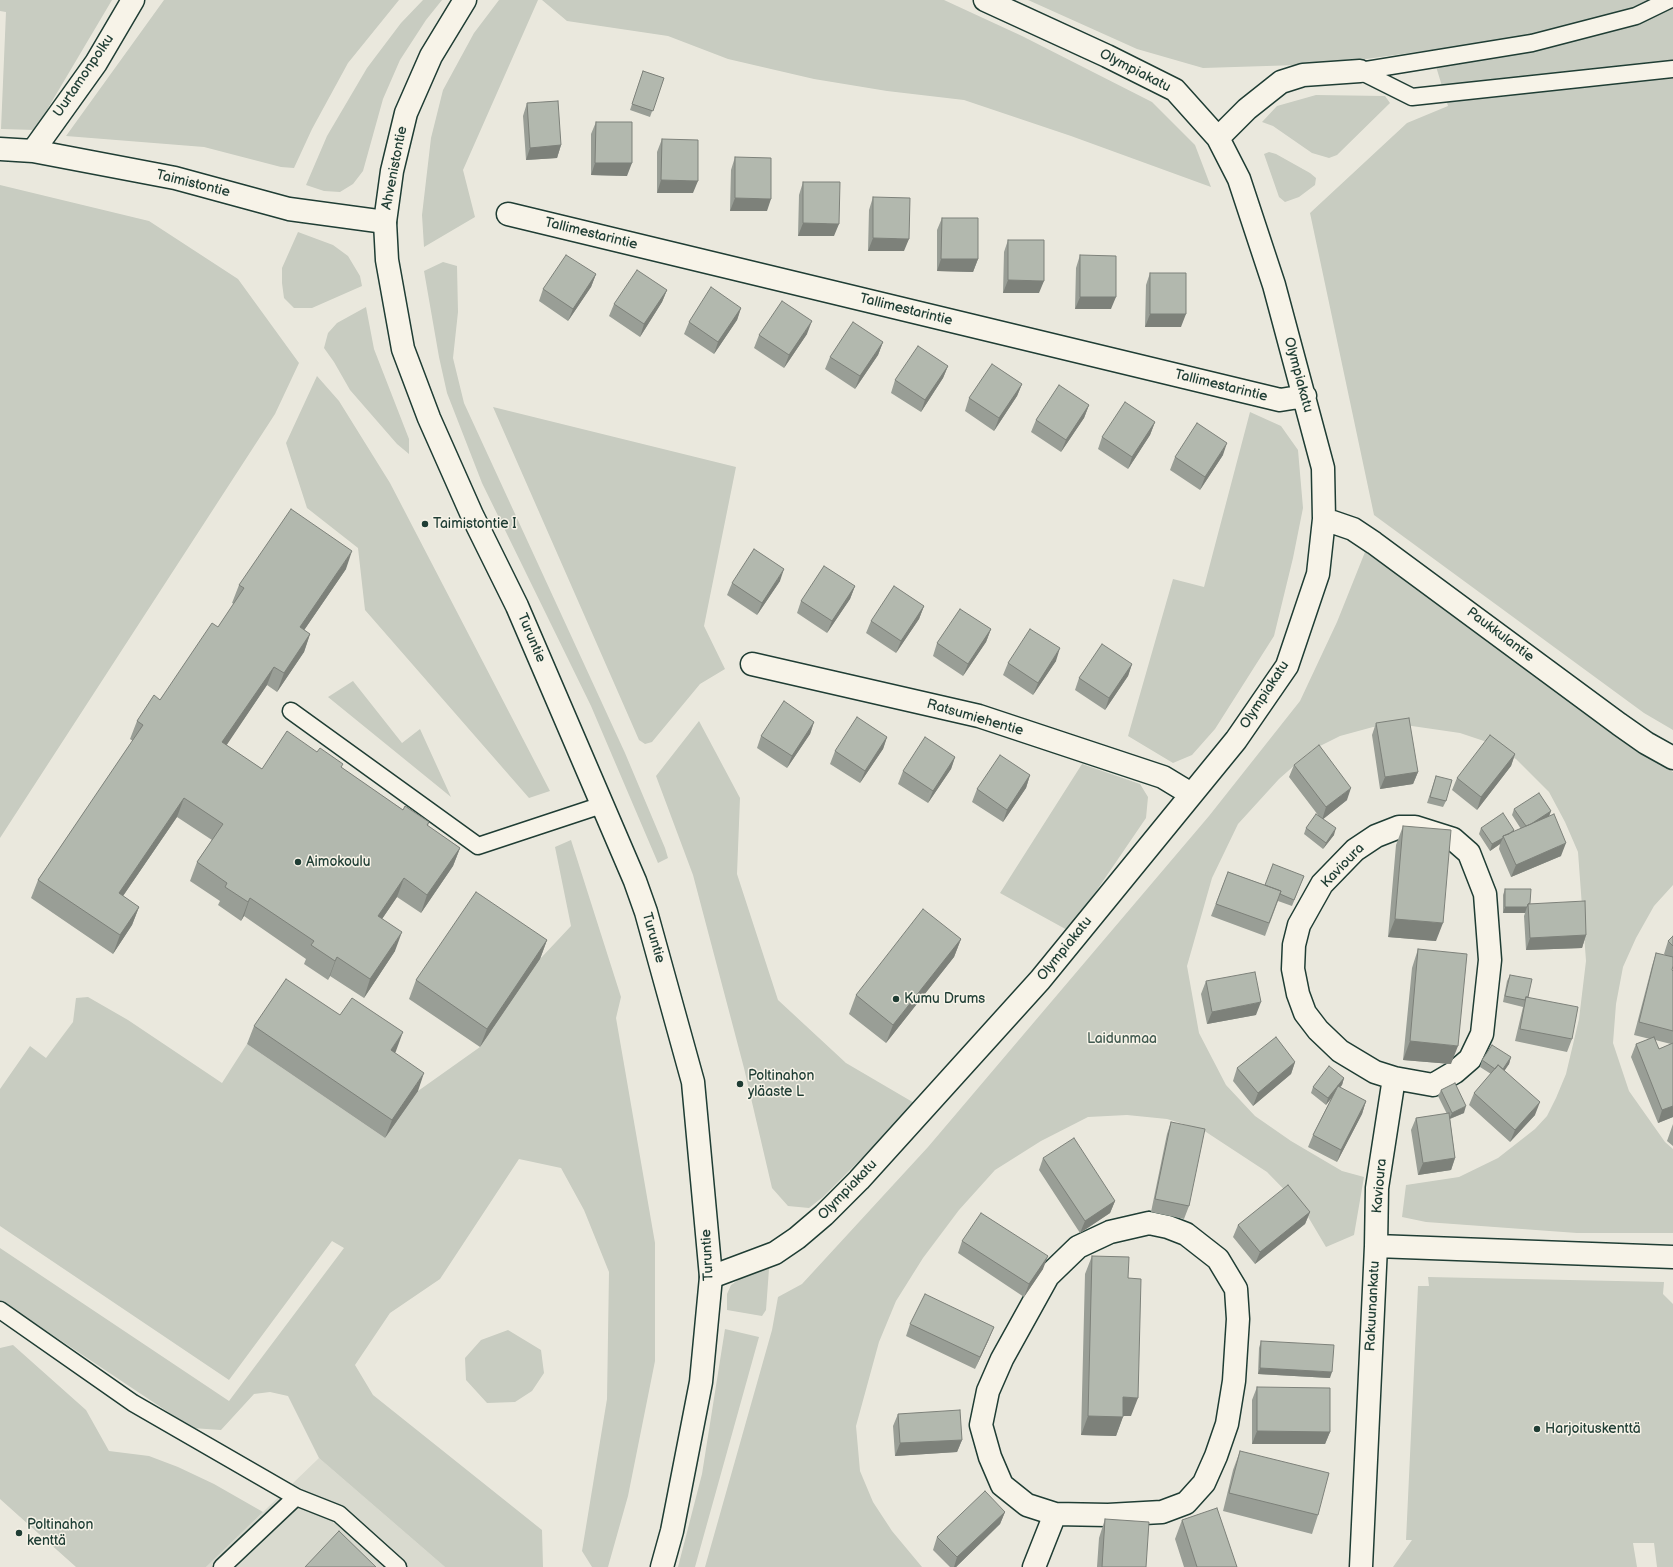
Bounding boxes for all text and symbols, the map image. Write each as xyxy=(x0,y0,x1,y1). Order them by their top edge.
street label: Uurtamonpolku xyxy=(50,31,118,121)
street label: Olympiakatu xyxy=(1097,46,1173,96)
street label: Ahvenistontie xyxy=(379,125,411,211)
street label: Taimistontie xyxy=(154,167,232,201)
street label: Tallimestarintie xyxy=(543,214,639,254)
street label: Tallimestarintie xyxy=(858,290,954,330)
street label: Olympiakatu xyxy=(1280,335,1316,415)
street label: Tallimestarintie xyxy=(1173,366,1269,406)
place label: Taimistontie I xyxy=(433,516,517,532)
marker: Taimistontie I xyxy=(420,519,430,529)
street label: Paukkulantie xyxy=(1463,604,1537,666)
street label: Turuntie xyxy=(513,611,549,665)
street label: Olympiakatu xyxy=(1237,658,1293,732)
street label: Ratsumiehentie xyxy=(925,696,1025,740)
street label: Kavioura xyxy=(1318,840,1368,892)
place label: Aimokoulu xyxy=(306,854,371,870)
marker: Aimokoulu xyxy=(293,857,303,867)
street label: Turuntie xyxy=(638,911,668,965)
street label: Olympiakatu xyxy=(1034,914,1096,984)
place label: Kumu Drums xyxy=(904,991,985,1007)
marker: Kumu Drums xyxy=(891,994,901,1004)
park label: Laidunmaa xyxy=(1087,1031,1157,1047)
place label: Poltinahon yläaste L xyxy=(748,1068,814,1100)
marker: Poltinahon yläaste L xyxy=(735,1079,745,1089)
street label: Olympiakatu xyxy=(815,1156,881,1224)
street label: Kavioura xyxy=(1369,1158,1391,1214)
street label: Turuntie xyxy=(698,1229,718,1281)
street label: Rakuunankatu xyxy=(1362,1260,1384,1352)
place label: Harjoituskenttä xyxy=(1545,1421,1641,1437)
marker: Harjoituskenttä xyxy=(1532,1424,1542,1434)
place label: Poltinahon kenttä xyxy=(27,1517,93,1550)
marker: Poltinahon kenttä xyxy=(14,1528,24,1538)

